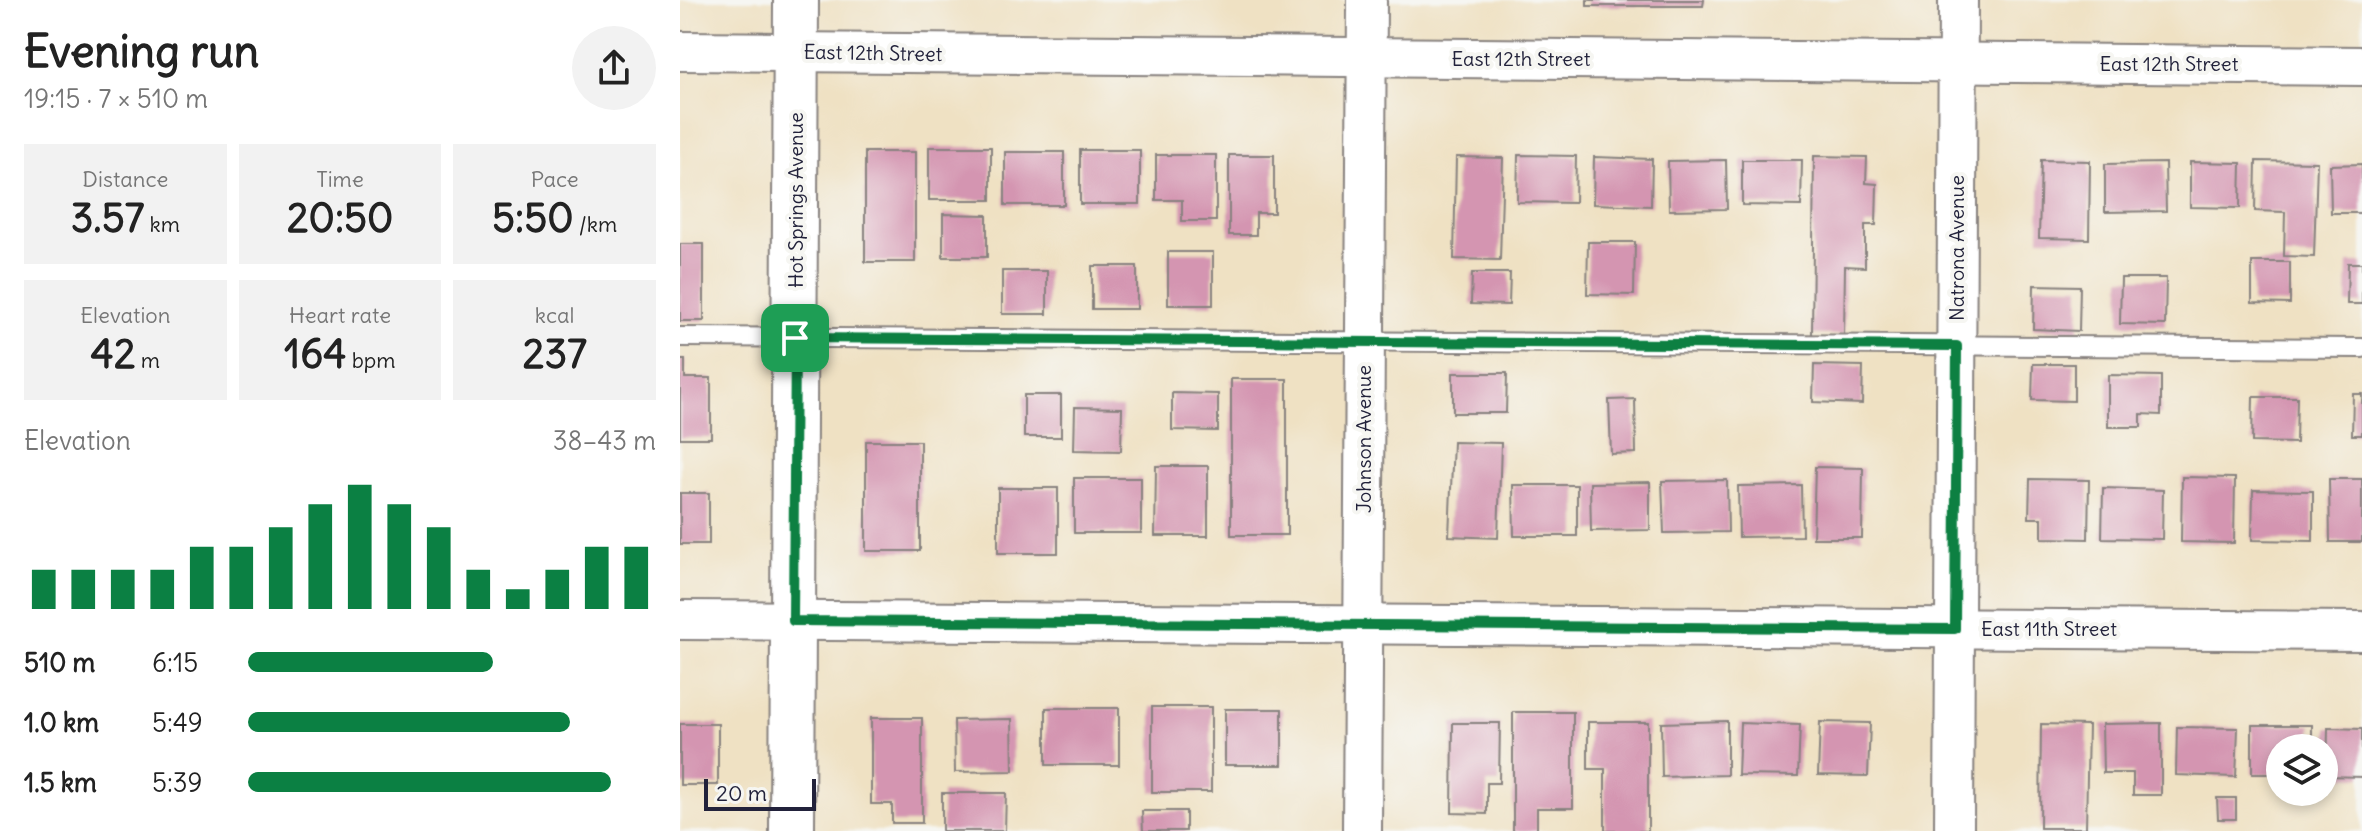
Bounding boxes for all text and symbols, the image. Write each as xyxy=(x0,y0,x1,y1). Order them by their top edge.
text: Evening run xyxy=(24,24,259,79)
button: share xyxy=(572,26,656,110)
street label: East 12th Street xyxy=(803,39,943,66)
street label: East 12th Street xyxy=(1452,46,1591,71)
street label: East 12th Street xyxy=(2100,51,2239,76)
text: 19:15 · 7 × 510 m xyxy=(24,82,208,115)
street label: Hot Springs Avenue xyxy=(783,112,808,288)
text: Distance xyxy=(82,165,168,193)
text: Time xyxy=(316,165,364,193)
text: Pace xyxy=(531,165,579,193)
street label: Natrona Avenue xyxy=(1944,175,1969,321)
text: 3.57 xyxy=(71,193,144,243)
text: 20:50 xyxy=(287,193,393,243)
text: 5:50 xyxy=(492,193,573,243)
text: km xyxy=(144,210,180,238)
text: /km xyxy=(573,210,617,238)
text: Elevation xyxy=(80,301,170,329)
text: Heart rate xyxy=(289,301,391,329)
text: kcal xyxy=(535,301,574,329)
pin xyxy=(761,304,829,372)
icon: arrive xyxy=(773,316,817,360)
text: 42 xyxy=(91,329,136,379)
text: 164 xyxy=(284,329,346,379)
text: 237 xyxy=(523,329,587,379)
text: m xyxy=(136,346,160,374)
text: bpm xyxy=(346,346,396,374)
street label: Johnson Avenue xyxy=(1351,365,1376,513)
text: Elevation xyxy=(24,424,131,457)
text: 38–43 m xyxy=(553,424,656,457)
street label: East 11th Street xyxy=(1981,616,2117,641)
text: 510 m xyxy=(24,646,95,679)
text: 6:15 xyxy=(152,646,198,679)
text: 1.0 km xyxy=(24,706,99,739)
text: 5:49 xyxy=(152,706,203,739)
map controls xyxy=(2266,734,2338,806)
button: layers xyxy=(2266,734,2338,806)
text: 1.5 km xyxy=(24,766,97,799)
text: 5:39 xyxy=(152,766,203,799)
scale bar xyxy=(704,775,816,811)
text: 20 m xyxy=(716,779,767,807)

